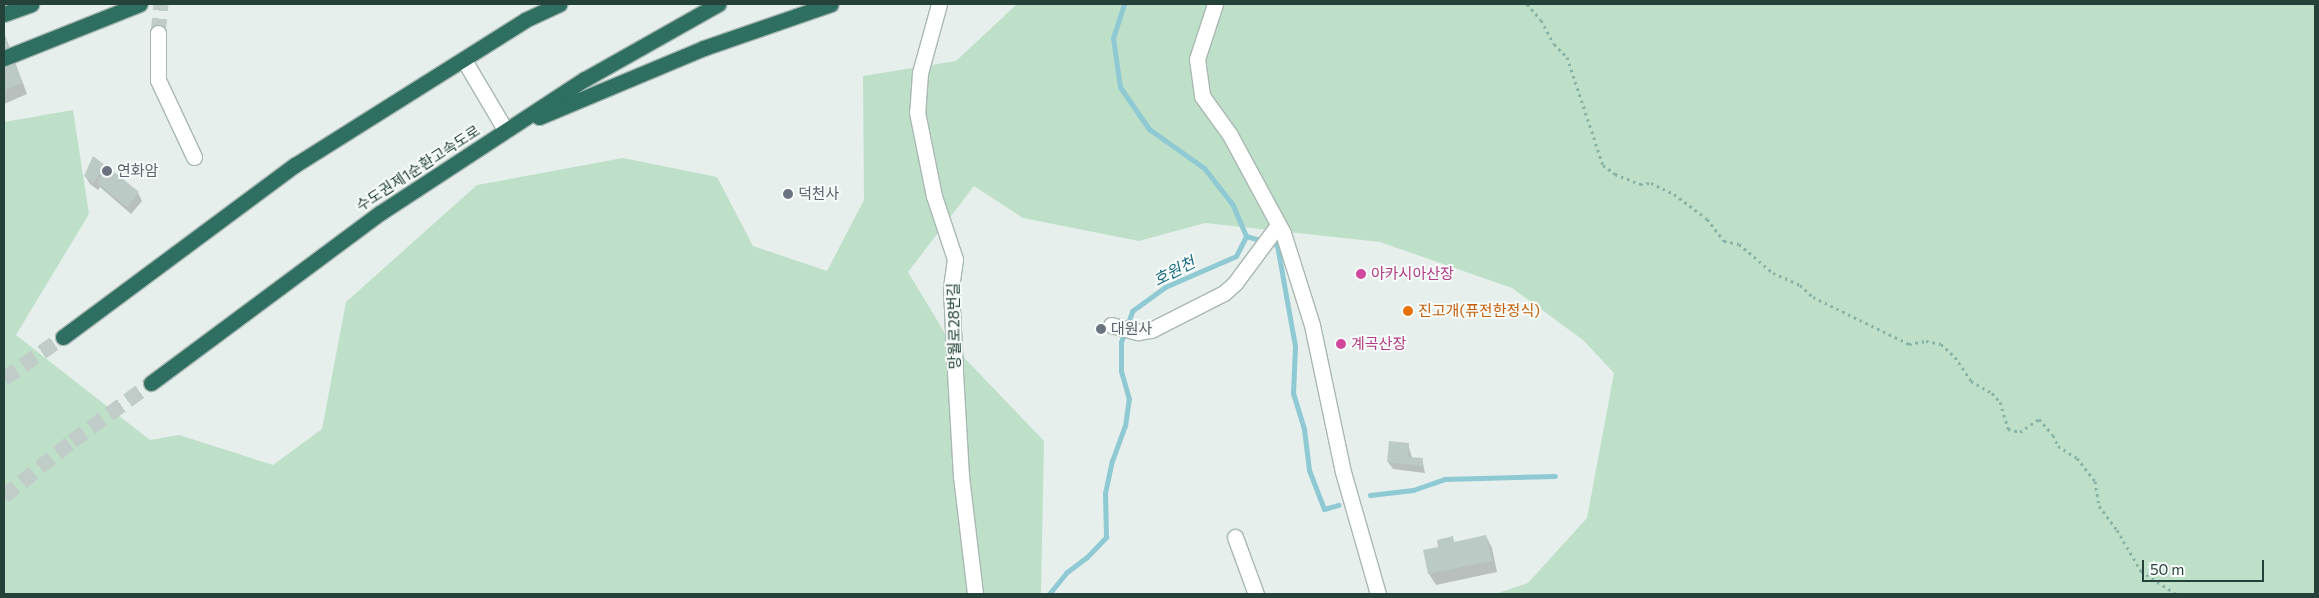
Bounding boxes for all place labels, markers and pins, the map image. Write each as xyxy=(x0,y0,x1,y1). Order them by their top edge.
place label: 연화암 xyxy=(117,162,158,180)
marker: 연화암 xyxy=(101,165,113,177)
place label: 덕천사 xyxy=(798,185,839,203)
marker: 덕천사 xyxy=(782,188,794,200)
place label: 아카시아산장 xyxy=(1371,265,1454,283)
marker: 아카시아산장 xyxy=(1355,268,1367,280)
place label: 진고개(퓨전한정식) xyxy=(1418,302,1540,320)
marker: 진고개(퓨전한정식) xyxy=(1402,305,1414,317)
place label: 대원사 xyxy=(1111,320,1152,338)
marker: 대원사 xyxy=(1095,323,1107,335)
place label: 계곡산장 xyxy=(1351,335,1406,353)
marker: 계곡산장 xyxy=(1335,338,1347,350)

